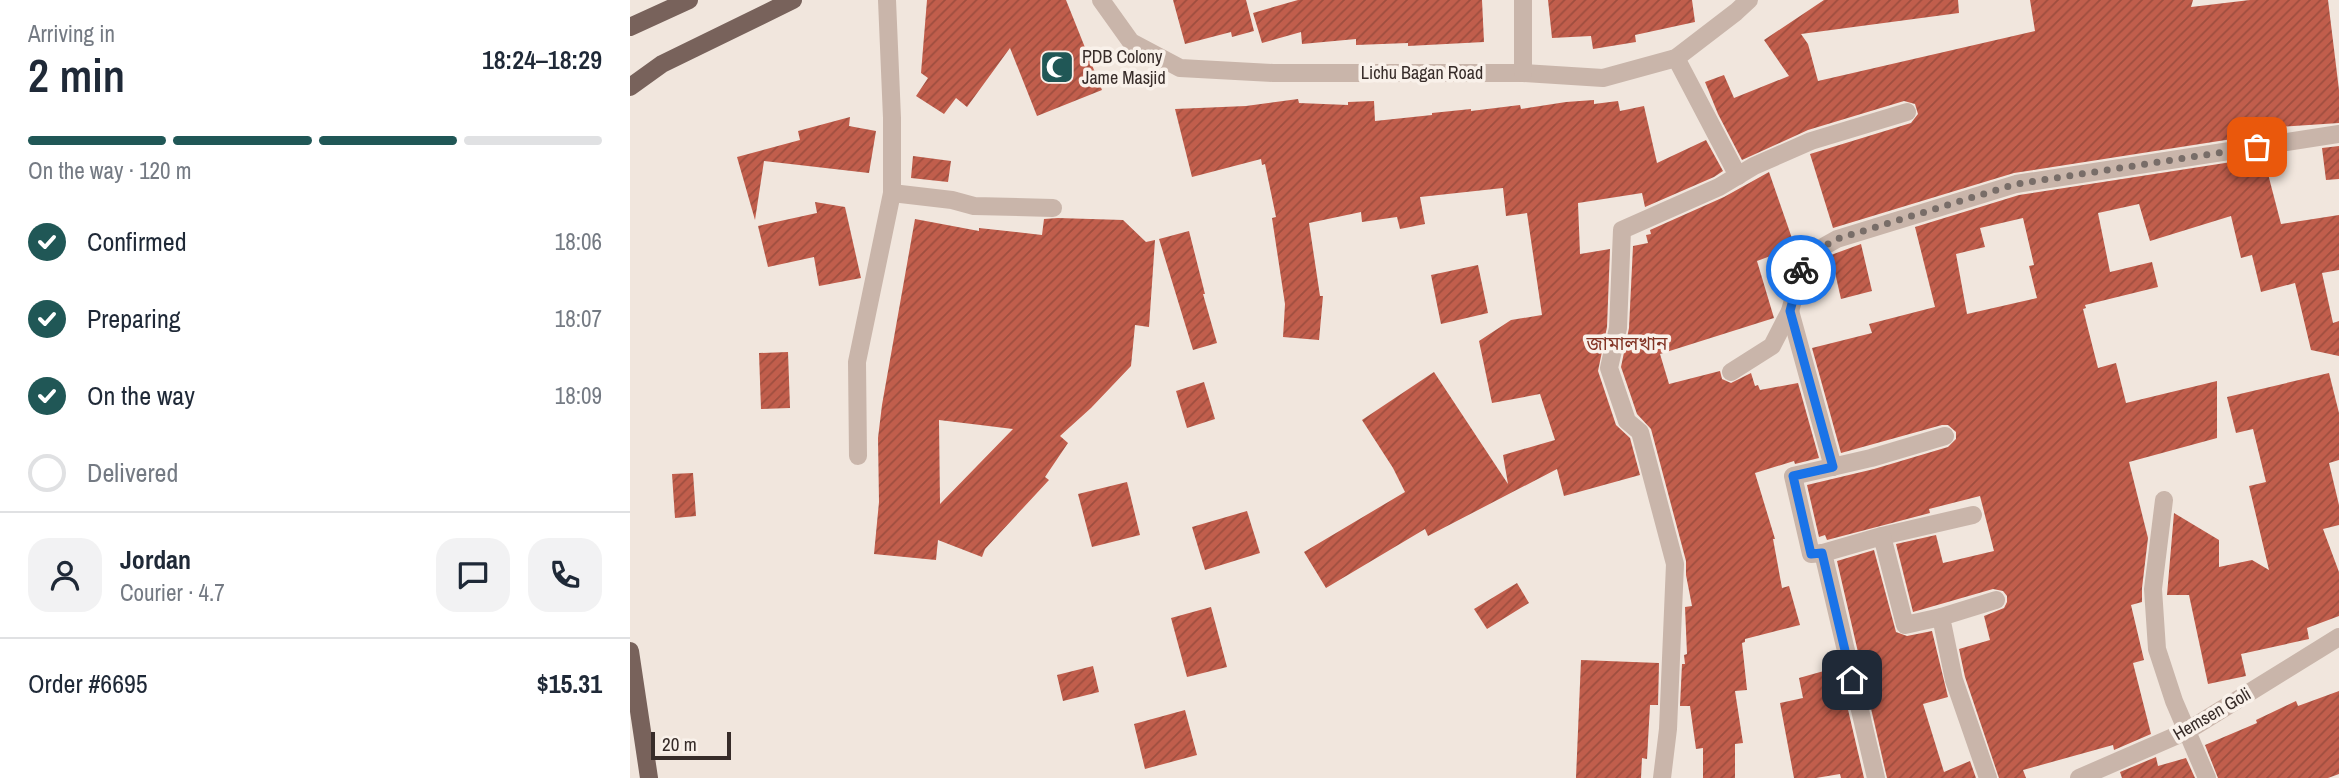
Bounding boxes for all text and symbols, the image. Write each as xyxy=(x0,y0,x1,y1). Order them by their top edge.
text: Arriving in xyxy=(28,18,115,49)
text: 18:24–18:29 xyxy=(482,42,602,77)
text: 2 min xyxy=(28,44,125,106)
place label: PDB Colony Jame Masjid xyxy=(1082,44,1166,90)
mosque icon: PDB Colony Jame Masjid xyxy=(1038,48,1076,86)
street label: Lichu Bagan Road xyxy=(1361,60,1483,85)
pin xyxy=(2227,117,2287,177)
icon: bag xyxy=(2238,128,2276,166)
text: On the way · 120 m xyxy=(28,155,192,186)
icon: check xyxy=(28,223,66,261)
text: Confirmed xyxy=(87,224,187,259)
text: 18:06 xyxy=(555,226,602,257)
courier xyxy=(1766,235,1836,305)
icon: bike xyxy=(1782,251,1820,289)
icon: check xyxy=(28,300,66,338)
text: Preparing xyxy=(87,301,181,336)
text: 18:07 xyxy=(555,303,602,334)
district label: জামালখান xyxy=(1585,330,1668,356)
icon: check xyxy=(28,377,66,415)
text: On the way xyxy=(87,378,195,413)
text: 18:09 xyxy=(555,380,602,411)
text: Delivered xyxy=(87,455,178,490)
button: person xyxy=(28,538,102,612)
button: chat xyxy=(436,538,510,612)
button: phone xyxy=(528,538,602,612)
text: Jordan xyxy=(120,542,191,577)
text: Courier · 4.7 xyxy=(120,577,225,608)
pin xyxy=(1822,650,1882,710)
icon: home xyxy=(1833,661,1871,699)
text: Order #6695 xyxy=(28,666,148,701)
text: $15.31 xyxy=(537,666,602,701)
street label: Hemsen Goli xyxy=(2168,681,2255,746)
scale bar xyxy=(651,729,732,761)
text: 20 m xyxy=(662,731,697,757)

